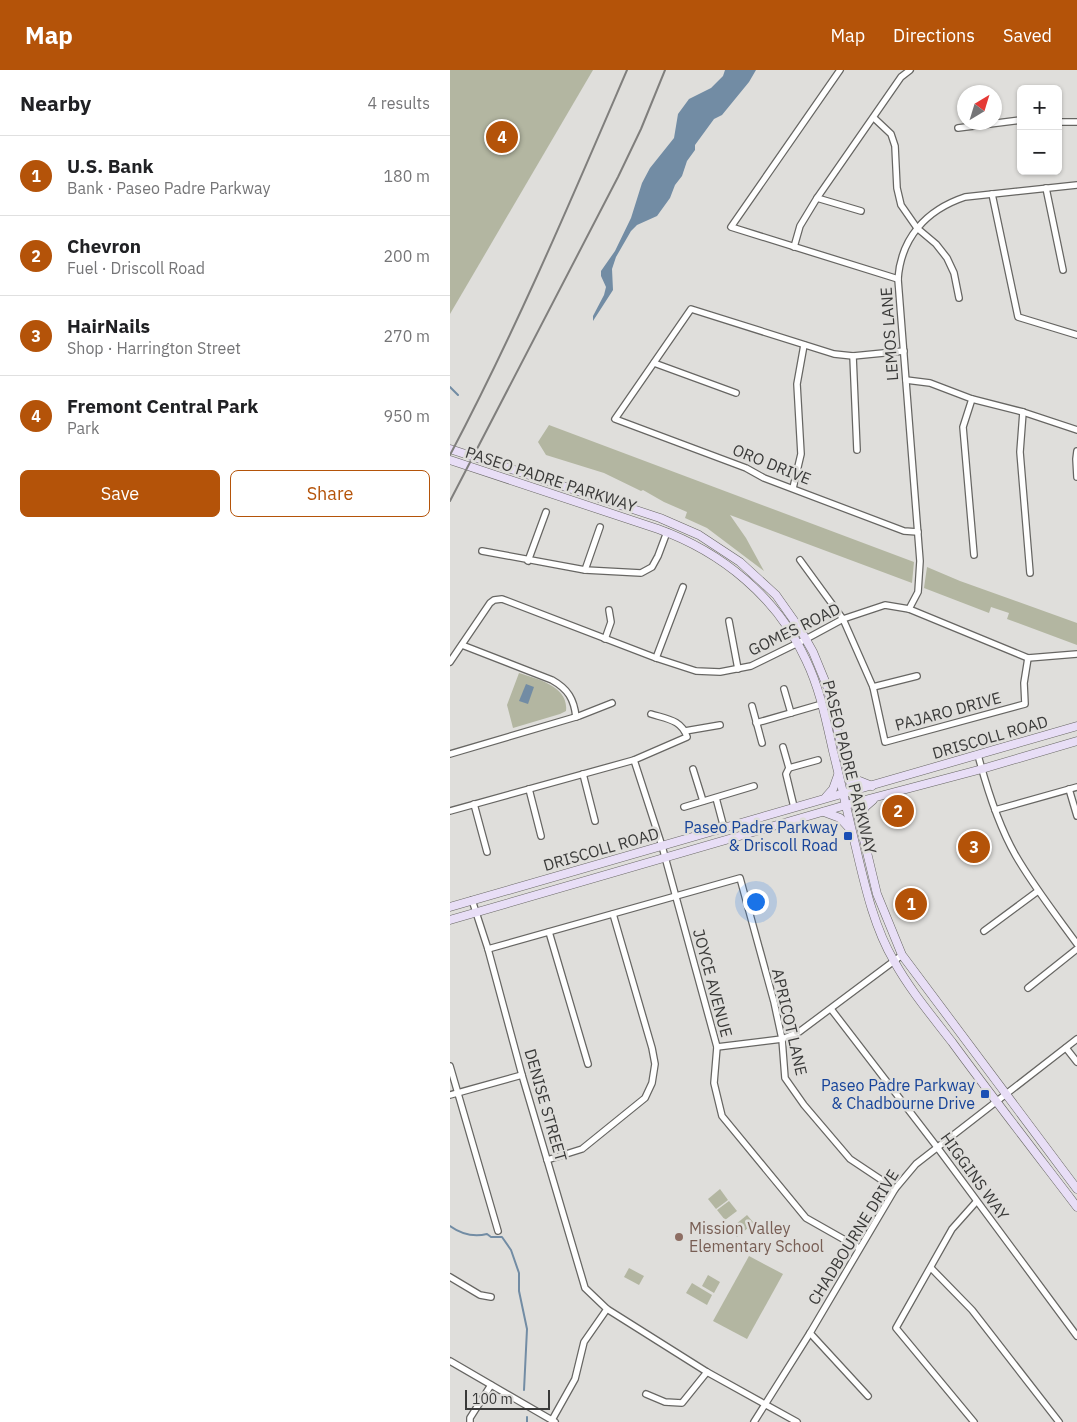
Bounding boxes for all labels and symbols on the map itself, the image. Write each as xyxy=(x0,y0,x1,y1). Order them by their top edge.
north arrow xyxy=(957,85,1002,130)
pin: 4 xyxy=(486,118,518,156)
street label: LEMOS LANE xyxy=(876,286,902,382)
street label: ORO DRIVE xyxy=(730,439,814,489)
street label: PASEO PADRE PARKWAY xyxy=(463,442,640,516)
street label: GOMES ROAD xyxy=(745,598,843,660)
street label: PASEO PADRE PARKWAY xyxy=(819,678,881,857)
street label: PAJARO DRIVE xyxy=(893,687,1003,735)
street label: DRISCOLL ROAD xyxy=(930,711,1050,763)
pin: 2 xyxy=(882,792,914,830)
place label: Paseo Padre Parkway & Driscoll Road xyxy=(684,817,838,855)
street label: DRISCOLL ROAD xyxy=(541,823,661,875)
pin: 3 xyxy=(958,828,990,866)
marker: Paseo Padre Parkway & Driscoll Road xyxy=(842,830,854,842)
pin: 1 xyxy=(895,885,927,923)
your location xyxy=(743,889,769,915)
street label: JOYCE AVENUE xyxy=(689,927,737,1039)
street label: APRICOT LANE xyxy=(768,966,812,1078)
street label: DENISE STREET xyxy=(520,1046,572,1164)
place label: Paseo Padre Parkway & Chadbourne Drive xyxy=(821,1075,975,1113)
marker: Paseo Padre Parkway & Chadbourne Drive xyxy=(979,1088,991,1100)
street label: HIGGINS WAY xyxy=(936,1128,1014,1224)
street label: CHADBOURNE DRIVE xyxy=(803,1166,903,1308)
place label: Mission Valley Elementary School xyxy=(689,1218,824,1256)
marker: Mission Valley Elementary School xyxy=(673,1231,685,1243)
scale bar xyxy=(465,1387,550,1410)

